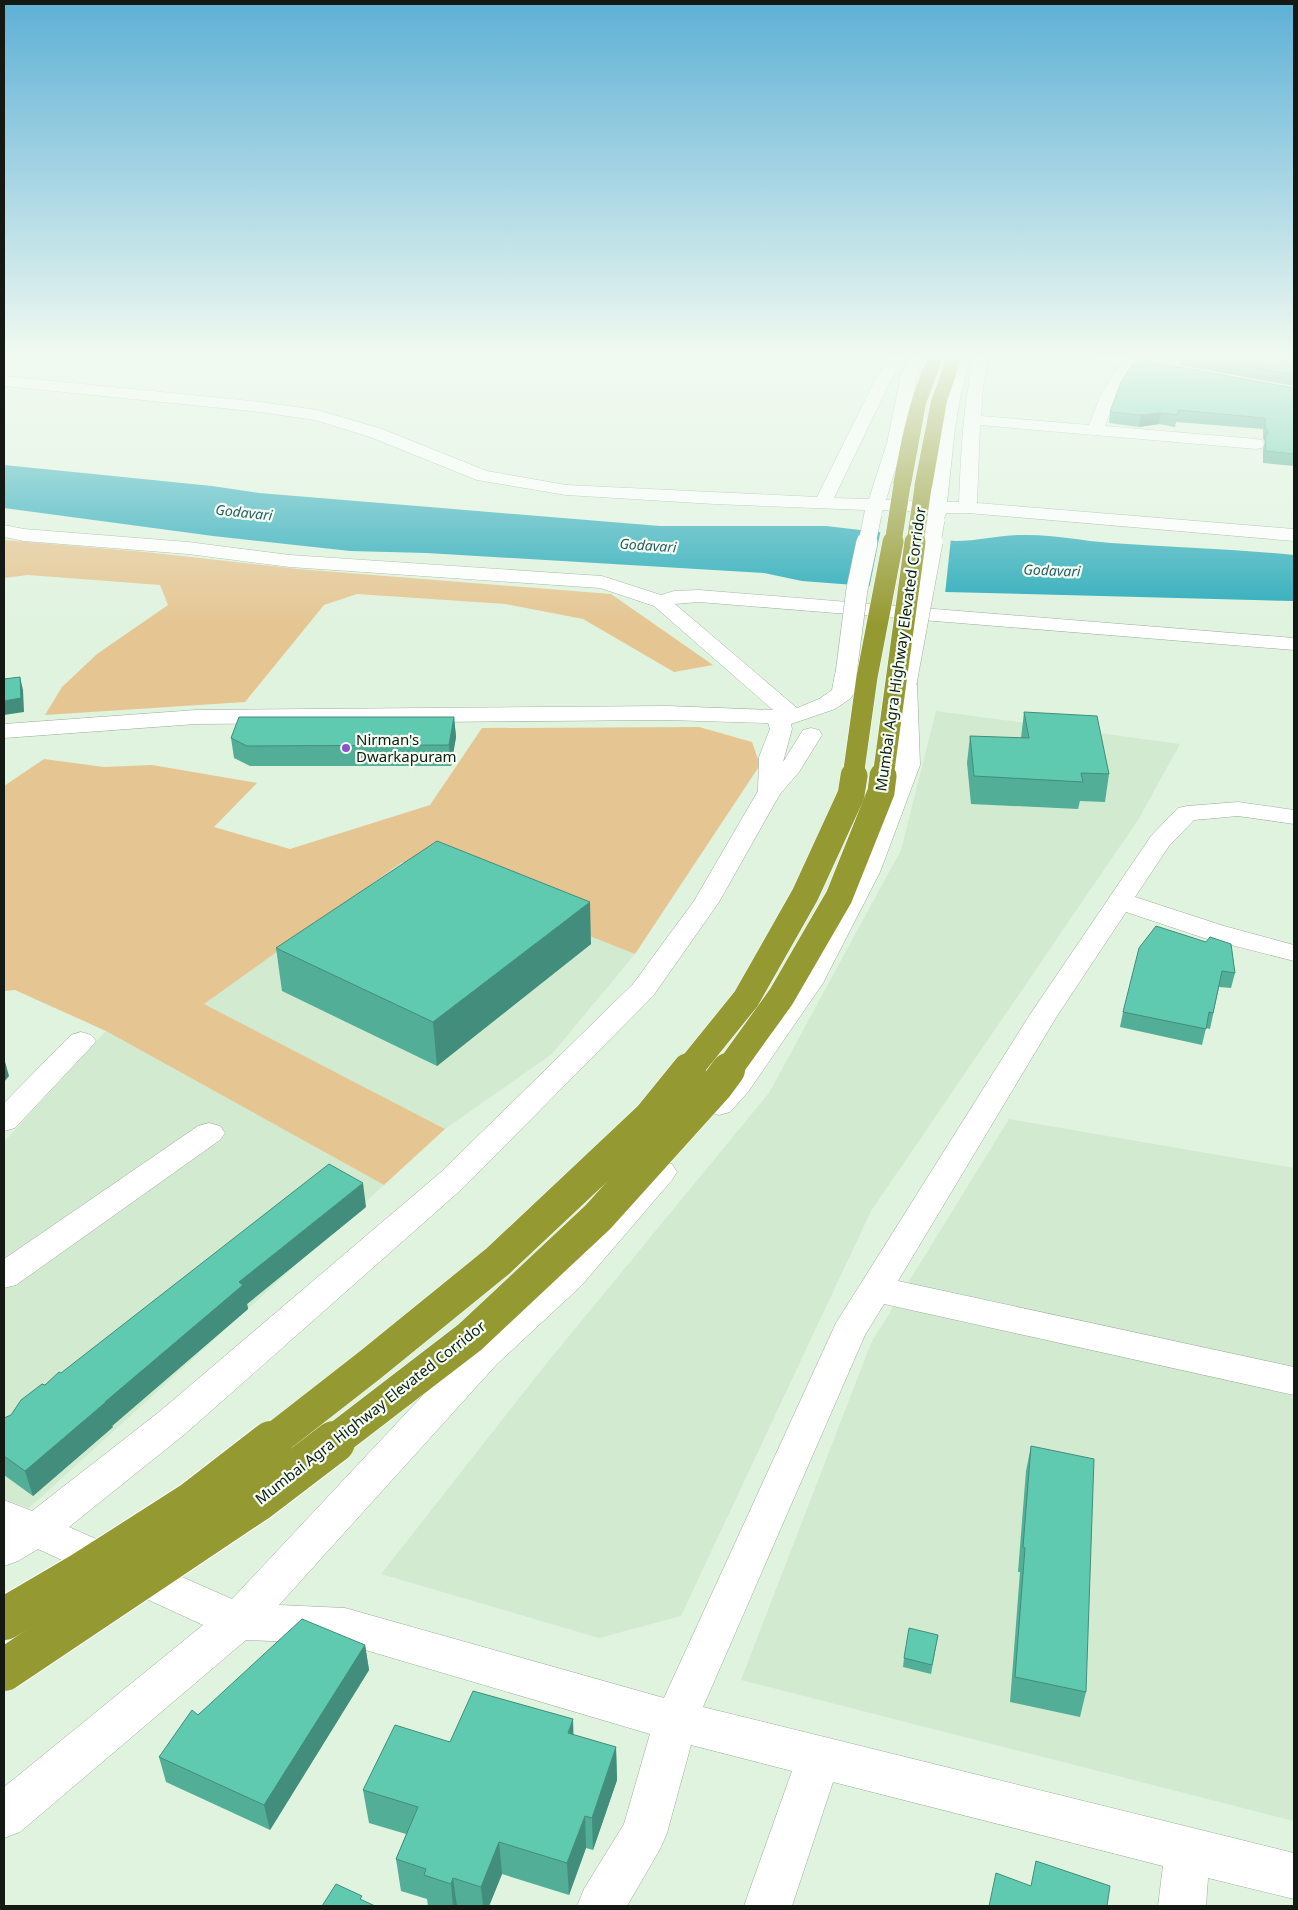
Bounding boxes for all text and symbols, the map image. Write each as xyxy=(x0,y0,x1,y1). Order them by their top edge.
water label: Godavari xyxy=(215,500,274,524)
street label: Mumbai Agra Highway Elevated Corridor xyxy=(870,505,930,793)
water label: Godavari xyxy=(619,534,678,556)
water label: Godavari xyxy=(1023,560,1081,581)
place label: Nirman's Dwarkapuram xyxy=(356,729,457,766)
marker: Nirman's Dwarkapuram xyxy=(340,742,352,754)
street label: Mumbai Agra Highway Elevated Corridor xyxy=(251,1316,489,1508)

